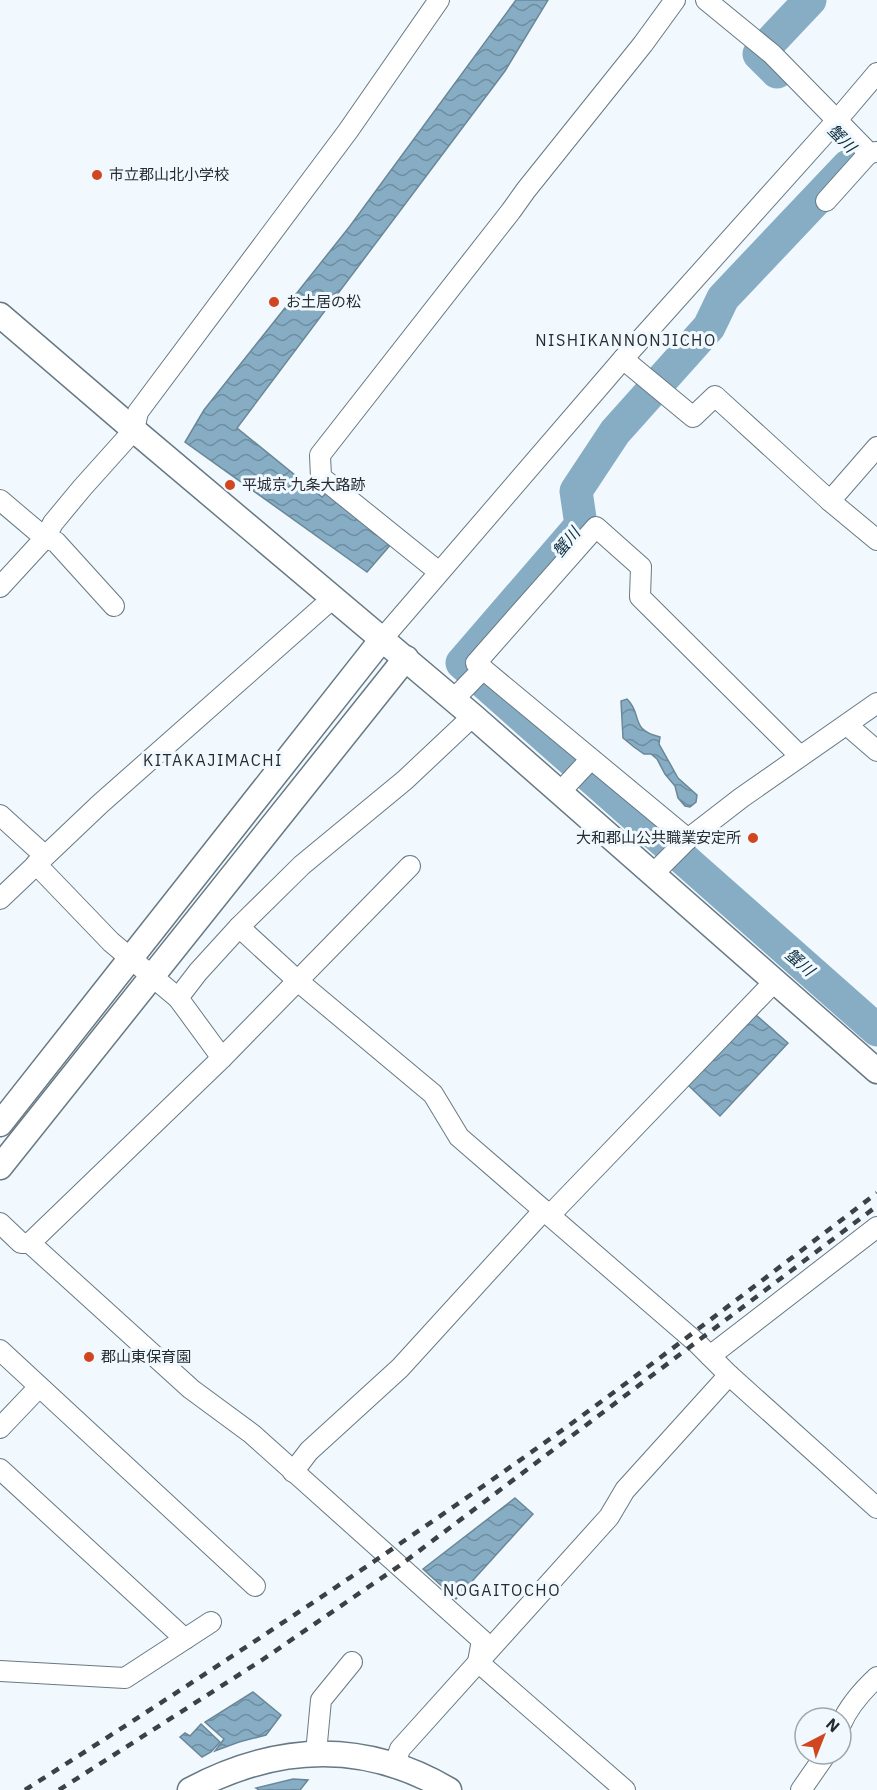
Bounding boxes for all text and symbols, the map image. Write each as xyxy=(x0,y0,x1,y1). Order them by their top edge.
water label: 蟹川 xyxy=(824,120,862,158)
place label: 市立郡山北小学校 xyxy=(109,165,229,184)
marker: 市立郡山北小学校 xyxy=(90,168,104,182)
place label: お土居の松 xyxy=(286,292,361,311)
marker: お土居の松 xyxy=(267,295,281,309)
district label: NISHIKANNONJICHO xyxy=(535,330,717,350)
place label: 平城京 九条大路跡 xyxy=(242,475,366,494)
marker: 平城京 九条大路跡 xyxy=(223,478,237,492)
water label: 蟹川 xyxy=(548,522,585,561)
district label: KITAKAJIMACHI xyxy=(143,750,283,770)
place label: 大和郡山公共職業安定所 xyxy=(576,828,741,847)
marker: 大和郡山公共職業安定所 xyxy=(746,831,760,845)
water label: 蟹川 xyxy=(781,944,820,981)
place label: 郡山東保育園 xyxy=(101,1347,191,1366)
marker: 郡山東保育園 xyxy=(82,1350,96,1364)
district label: NOGAITOCHO xyxy=(443,1580,561,1600)
north arrow xyxy=(793,1706,853,1766)
text: N xyxy=(822,1714,844,1736)

